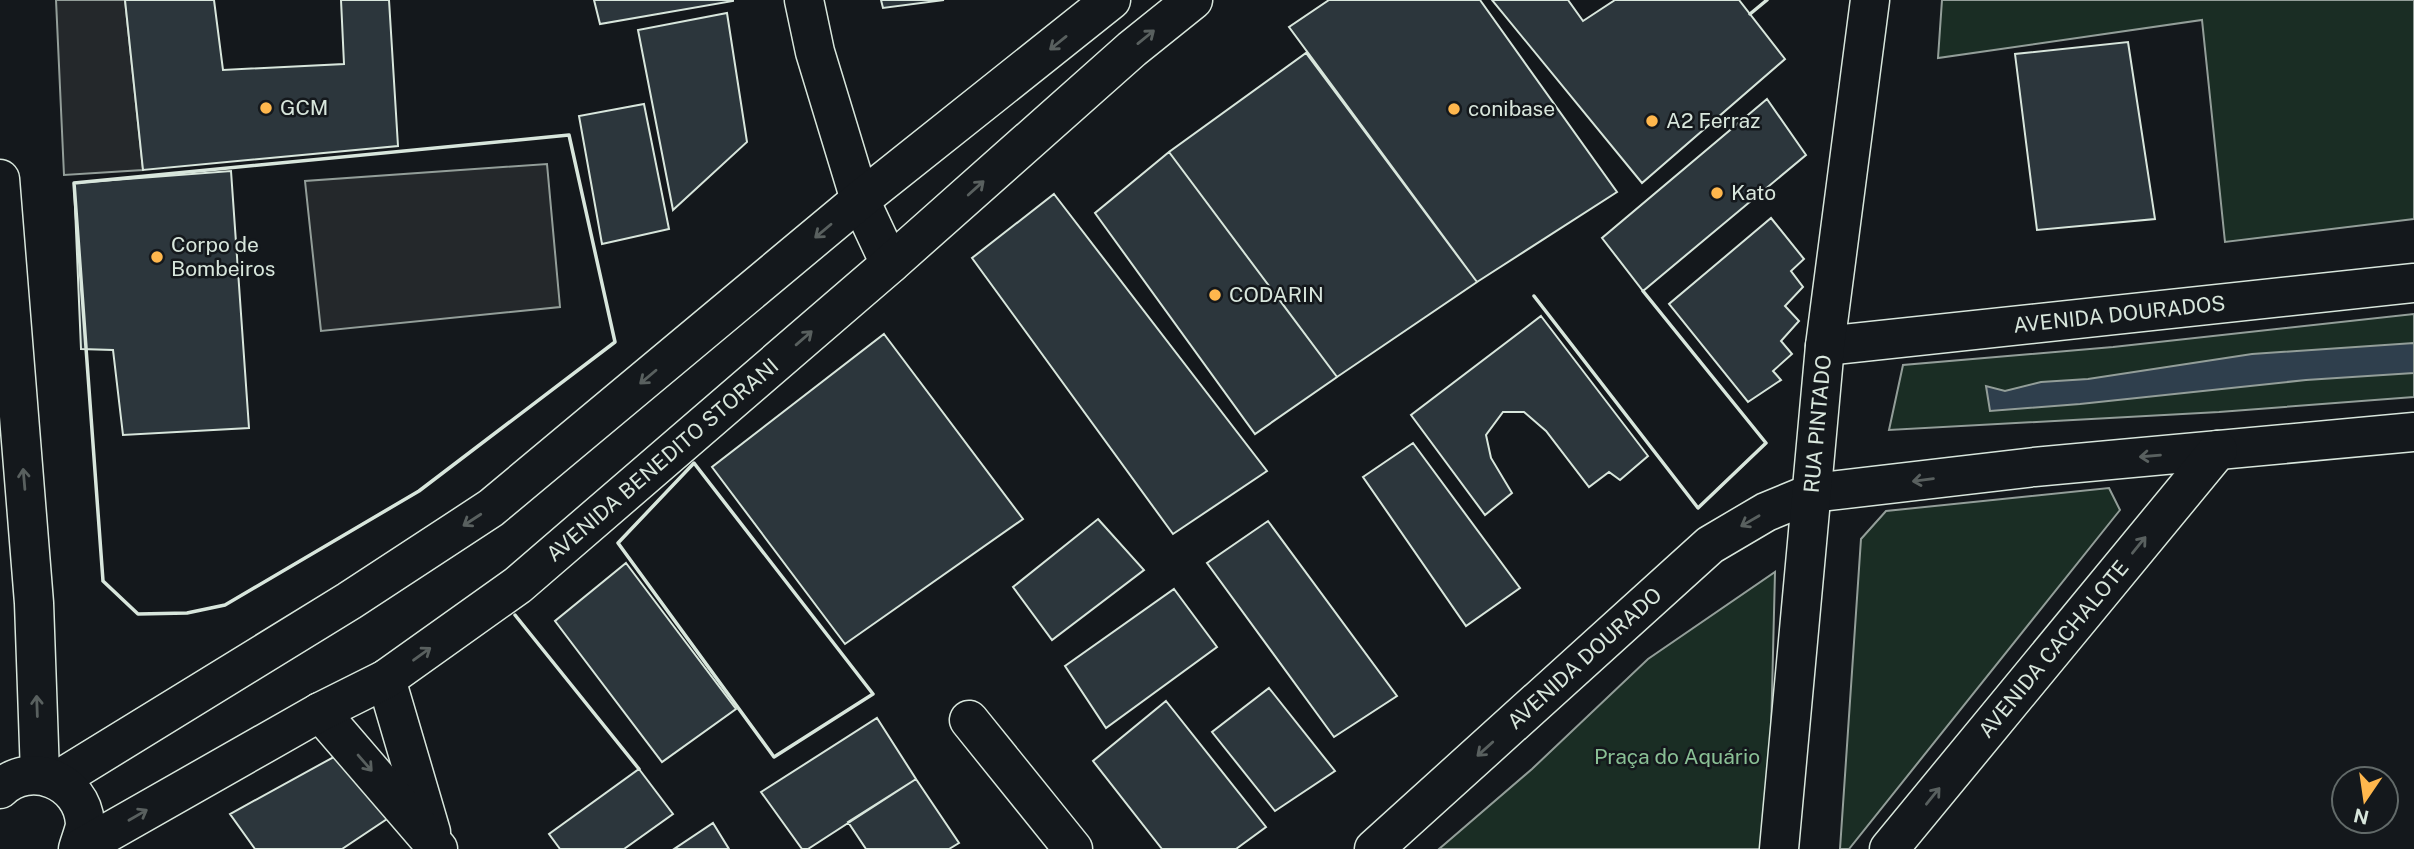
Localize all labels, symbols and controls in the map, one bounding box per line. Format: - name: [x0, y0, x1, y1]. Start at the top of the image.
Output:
- one-way arrow: [1137, 30, 1155, 45]
- one-way arrow: [1049, 35, 1067, 50]
- place label: GCM: [280, 95, 328, 120]
- place label: conibase: [1468, 96, 1555, 121]
- marker: GCM: [258, 100, 274, 116]
- marker: conibase: [1446, 101, 1462, 117]
- place label: A2 Ferraz: [1666, 108, 1760, 133]
- marker: A2 Ferraz: [1644, 113, 1660, 129]
- one-way arrow: [966, 180, 984, 196]
- place label: Kato: [1731, 180, 1776, 205]
- marker: Kato: [1709, 185, 1725, 201]
- one-way arrow: [815, 223, 833, 239]
- place label: Corpo de Bombeiros: [171, 232, 275, 281]
- marker: Corpo de Bombeiros: [149, 249, 165, 265]
- place label: CODARIN: [1229, 282, 1324, 307]
- marker: CODARIN: [1207, 287, 1223, 303]
- street label: AVENIDA DOURADOS: [2012, 290, 2227, 338]
- one-way arrow: [795, 330, 813, 346]
- street label: AVENIDA BENEDITO STORANI: [541, 353, 783, 567]
- street label: RUA PINTADO: [1799, 354, 1836, 494]
- one-way arrow: [640, 369, 658, 385]
- one-way arrow: [2139, 450, 2161, 463]
- one-way arrow: [17, 468, 30, 490]
- one-way arrow: [1913, 474, 1935, 487]
- one-way arrow: [463, 514, 483, 528]
- one-way arrow: [1740, 515, 1760, 529]
- one-way arrow: [2132, 536, 2147, 554]
- street label: AVENIDA CACHALOTE: [1973, 555, 2134, 743]
- street label: AVENIDA DOURADO: [1502, 582, 1667, 734]
- one-way arrow: [412, 647, 431, 661]
- one-way arrow: [31, 694, 44, 717]
- one-way arrow: [1476, 741, 1494, 757]
- park label: Praça do Aquário: [1594, 744, 1760, 769]
- one-way arrow: [356, 754, 373, 771]
- north arrow: [2330, 765, 2400, 835]
- one-way arrow: [1925, 788, 1941, 806]
- text: N: [2351, 804, 2371, 829]
- one-way arrow: [128, 808, 148, 822]

